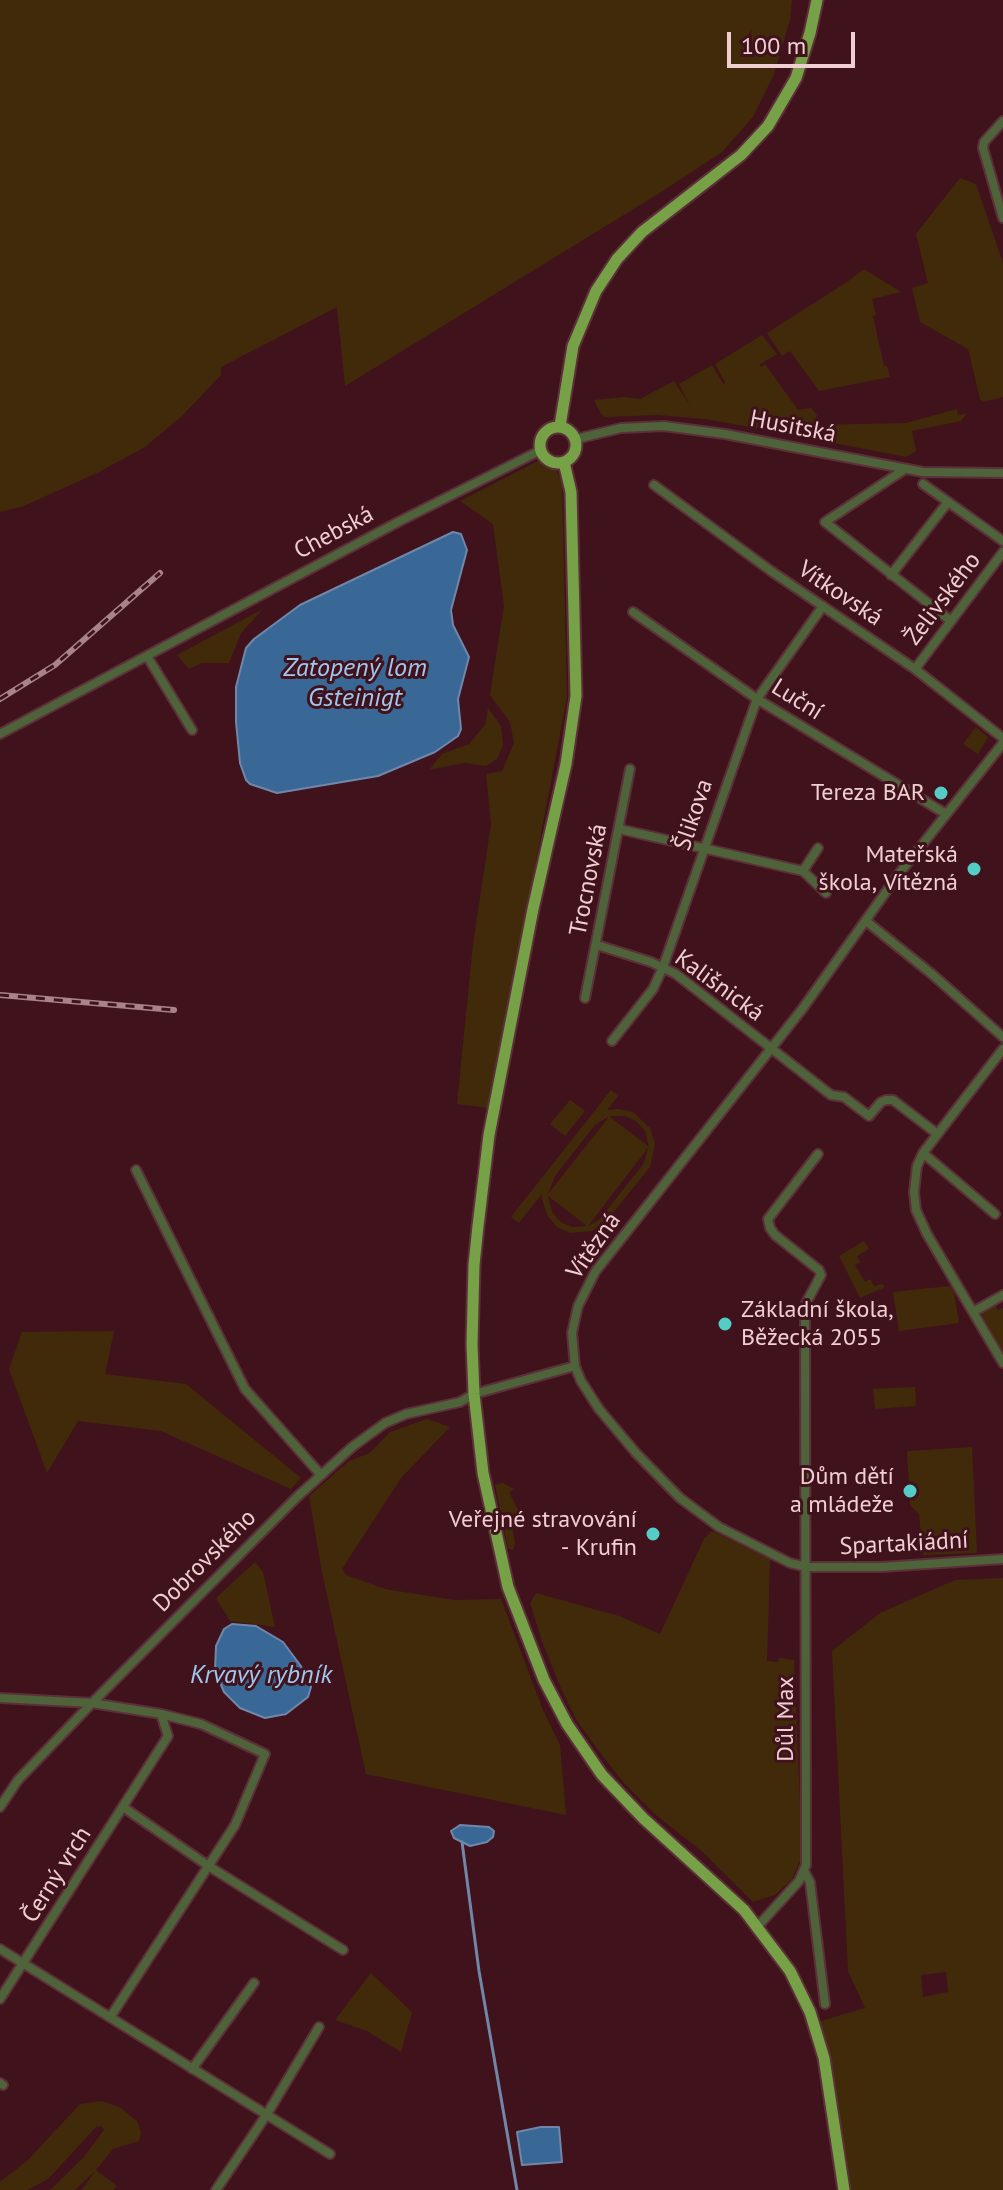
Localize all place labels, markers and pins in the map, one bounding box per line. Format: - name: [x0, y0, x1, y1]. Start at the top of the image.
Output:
- place label: Tereza BAR: [811, 779, 925, 807]
- marker: Tereza BAR: [932, 784, 950, 802]
- place label: Mateřská škola, Vítězná: [819, 841, 958, 897]
- marker: Mateřská škola, Vítězná: [965, 860, 983, 878]
- place label: Základní škola, Běžecká 2055: [741, 1296, 894, 1352]
- marker: Základní škola, Běžecká 2055: [716, 1315, 734, 1333]
- place label: Dům dětí a mládeže: [790, 1463, 894, 1519]
- marker: Dům dětí a mládeže: [901, 1482, 919, 1500]
- place label: Veřejné stravování - Krufin: [449, 1506, 637, 1562]
- marker: Veřejné stravování - Krufin: [644, 1525, 662, 1543]

